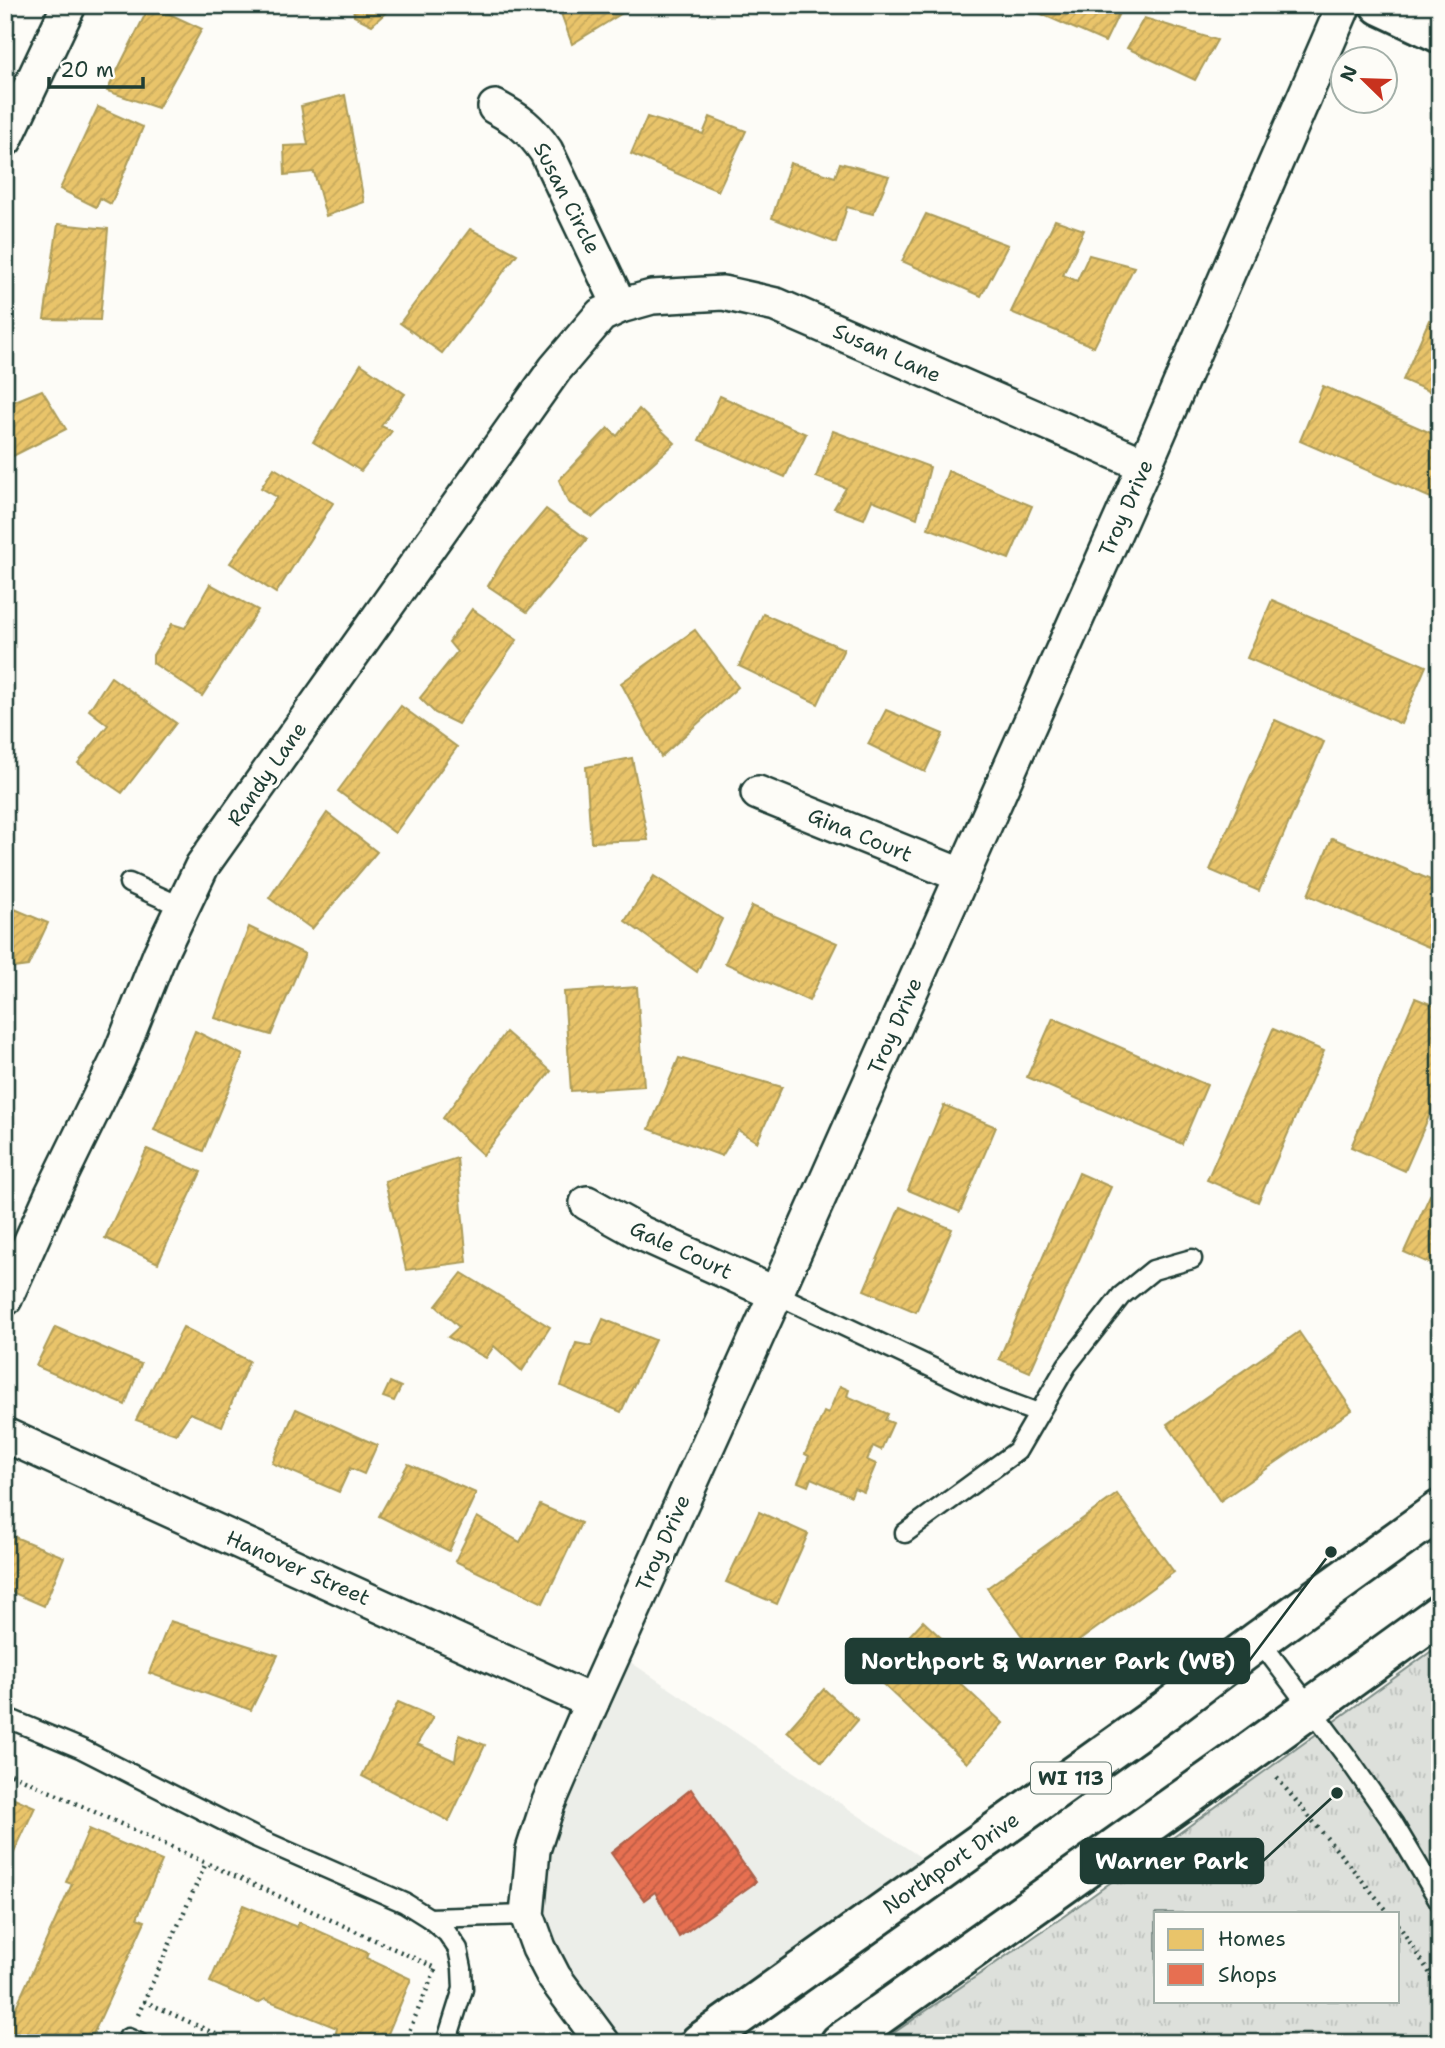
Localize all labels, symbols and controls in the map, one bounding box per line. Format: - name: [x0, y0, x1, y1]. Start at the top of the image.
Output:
- scale bar: [49, 46, 144, 90]
- north arrow: [1330, 46, 1400, 116]
- text: 20 m: [60, 56, 114, 84]
- text: N: [1334, 62, 1363, 85]
- street label: Susan Circle: [527, 138, 607, 258]
- street label: Susan Lane: [829, 317, 945, 389]
- street label: Troy Drive: [1092, 455, 1160, 561]
- street label: Randy Lane: [221, 716, 313, 832]
- street label: Gina Court: [804, 801, 916, 869]
- street label: Troy Drive: [861, 973, 929, 1079]
- street label: Gale Court: [625, 1214, 737, 1286]
- street label: Troy Drive: [629, 1490, 697, 1596]
- street label: Hanover Street: [222, 1524, 374, 1612]
- callout: Northport & Warner Park (WB): [846, 1639, 1249, 1683]
- text: Northport & Warner Park (WB): [861, 1646, 1235, 1676]
- road number: WI 113: [1031, 1762, 1111, 1794]
- street label: Northport Drive: [877, 1805, 1025, 1921]
- callout: Warner Park: [1081, 1839, 1263, 1883]
- text: Warner Park: [1095, 1846, 1249, 1876]
- legend: [1154, 1912, 1400, 2002]
- text: Homes: [1218, 1925, 1286, 1953]
- text: Shops: [1218, 1961, 1277, 1989]

